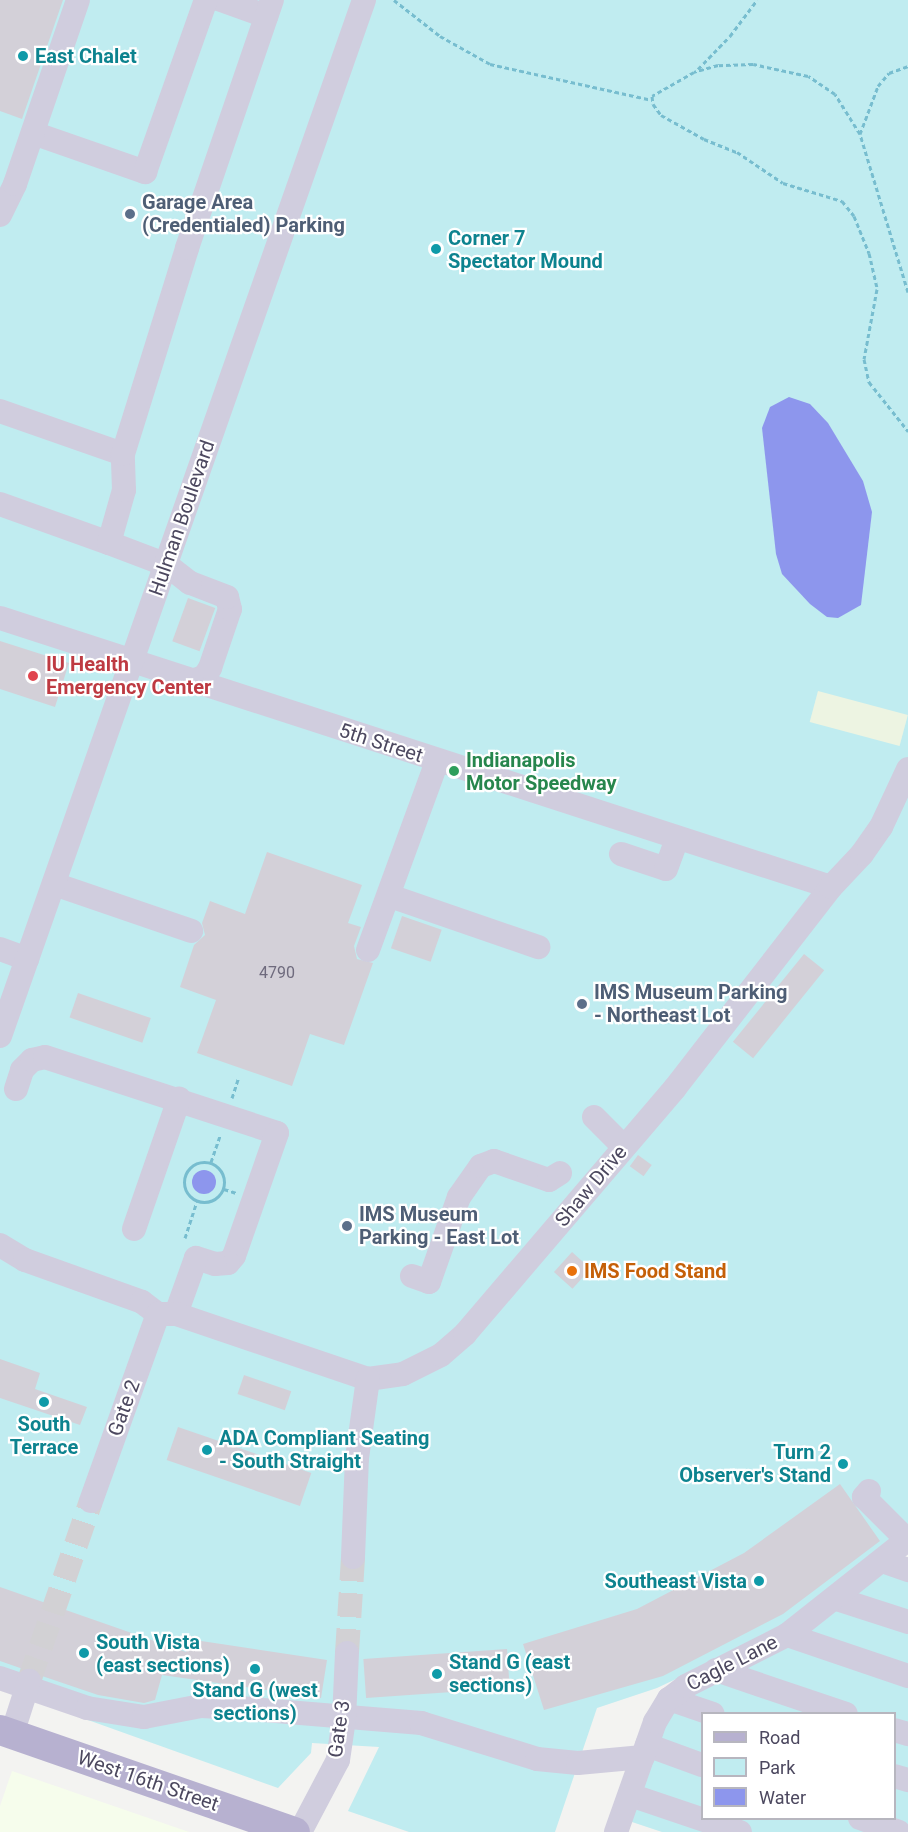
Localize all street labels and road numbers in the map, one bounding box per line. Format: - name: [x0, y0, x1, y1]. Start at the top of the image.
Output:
- street label: Hulman Boulevard: [144, 437, 220, 599]
- street label: 5th Street: [336, 718, 426, 768]
- street label: Shaw Drive: [550, 1140, 632, 1232]
- street label: Gate 2: [103, 1377, 145, 1439]
- street label: Cagle Lane: [683, 1630, 781, 1696]
- street label: Gate 3: [323, 1699, 355, 1759]
- street label: West 16th Street: [74, 1746, 222, 1816]

